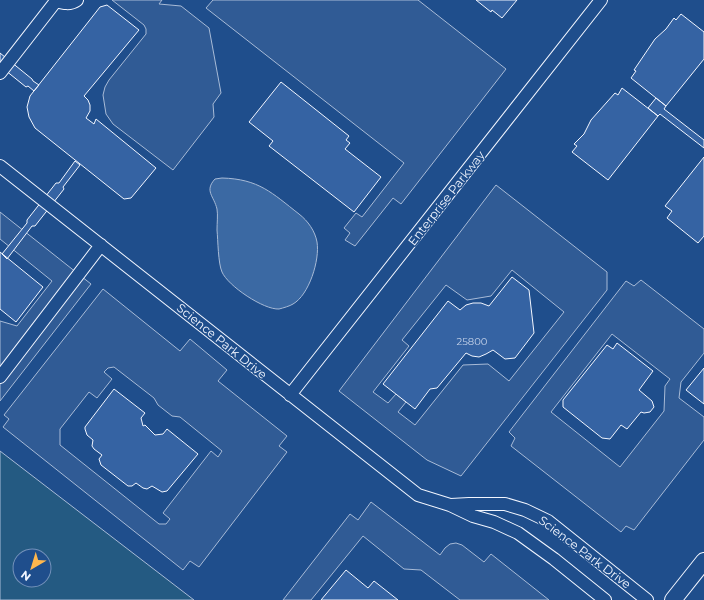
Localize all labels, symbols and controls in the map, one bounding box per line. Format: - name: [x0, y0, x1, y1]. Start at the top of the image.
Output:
- street label: Enterprise Parkway: [404, 147, 488, 248]
- street label: Science Park Drive: [174, 300, 270, 382]
- house number: 25800: [457, 335, 488, 348]
- street label: Science Park Drive: [536, 512, 634, 592]
- north arrow: [12, 548, 52, 588]
- text: N: [18, 568, 34, 584]

